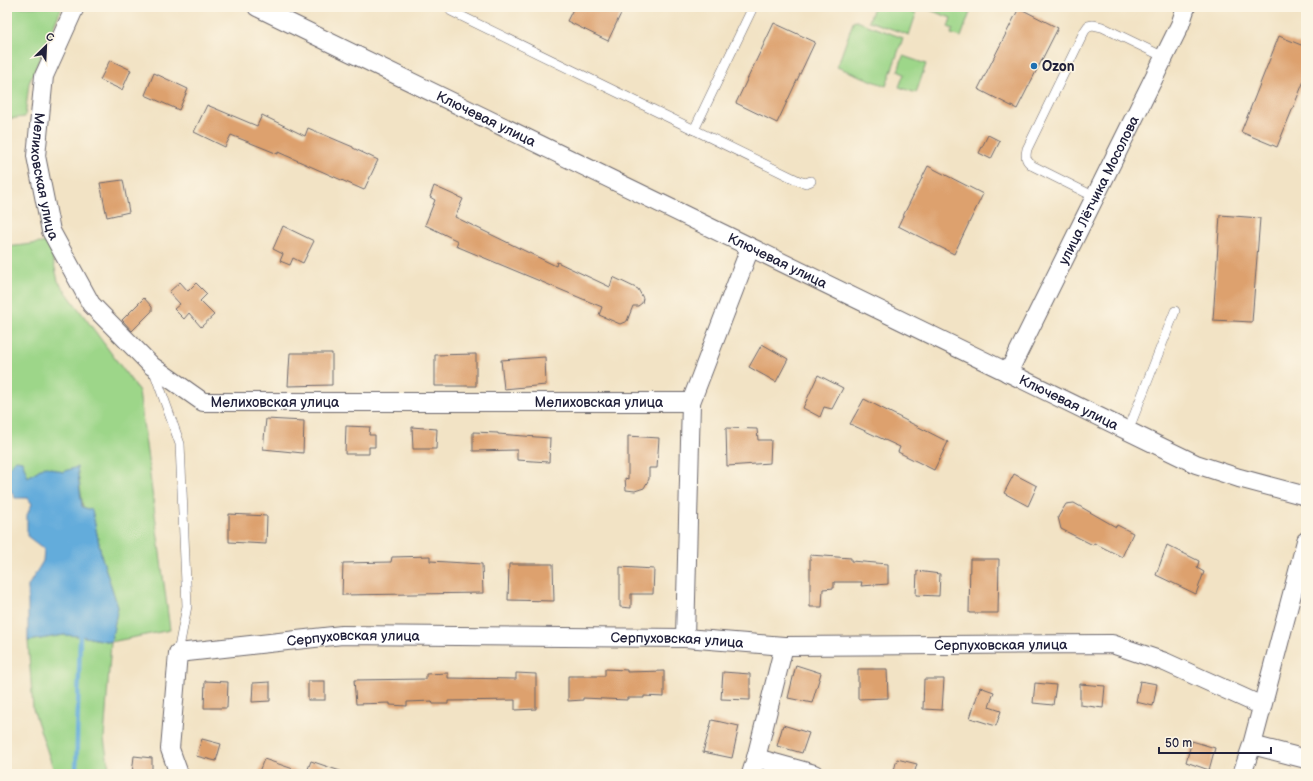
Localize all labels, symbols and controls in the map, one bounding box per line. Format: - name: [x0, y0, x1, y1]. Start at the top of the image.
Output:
- north arrow: [26, 26, 66, 66]
- text: С: [44, 30, 56, 45]
- place label: Ozon: [1042, 58, 1075, 75]
- marker: Ozon: [1029, 61, 1039, 71]
- street label: Ключевая улица: [434, 88, 539, 151]
- street label: Мелиховская улица: [27, 112, 63, 244]
- street label: улица Лётчика Мосолова: [1055, 112, 1143, 268]
- street label: Ключевая улица: [725, 229, 831, 293]
- street label: Ключевая улица: [1016, 371, 1122, 434]
- street label: Мелиховская улица: [210, 394, 340, 411]
- street label: Мелиховская улица: [534, 394, 664, 411]
- street label: Серпуховская улица: [286, 627, 421, 650]
- street label: Серпуховская улица: [610, 629, 745, 652]
- street label: Серпуховская улица: [934, 636, 1068, 654]
- scale bar: [1159, 729, 1271, 755]
- text: 50 m: [1165, 736, 1192, 751]

